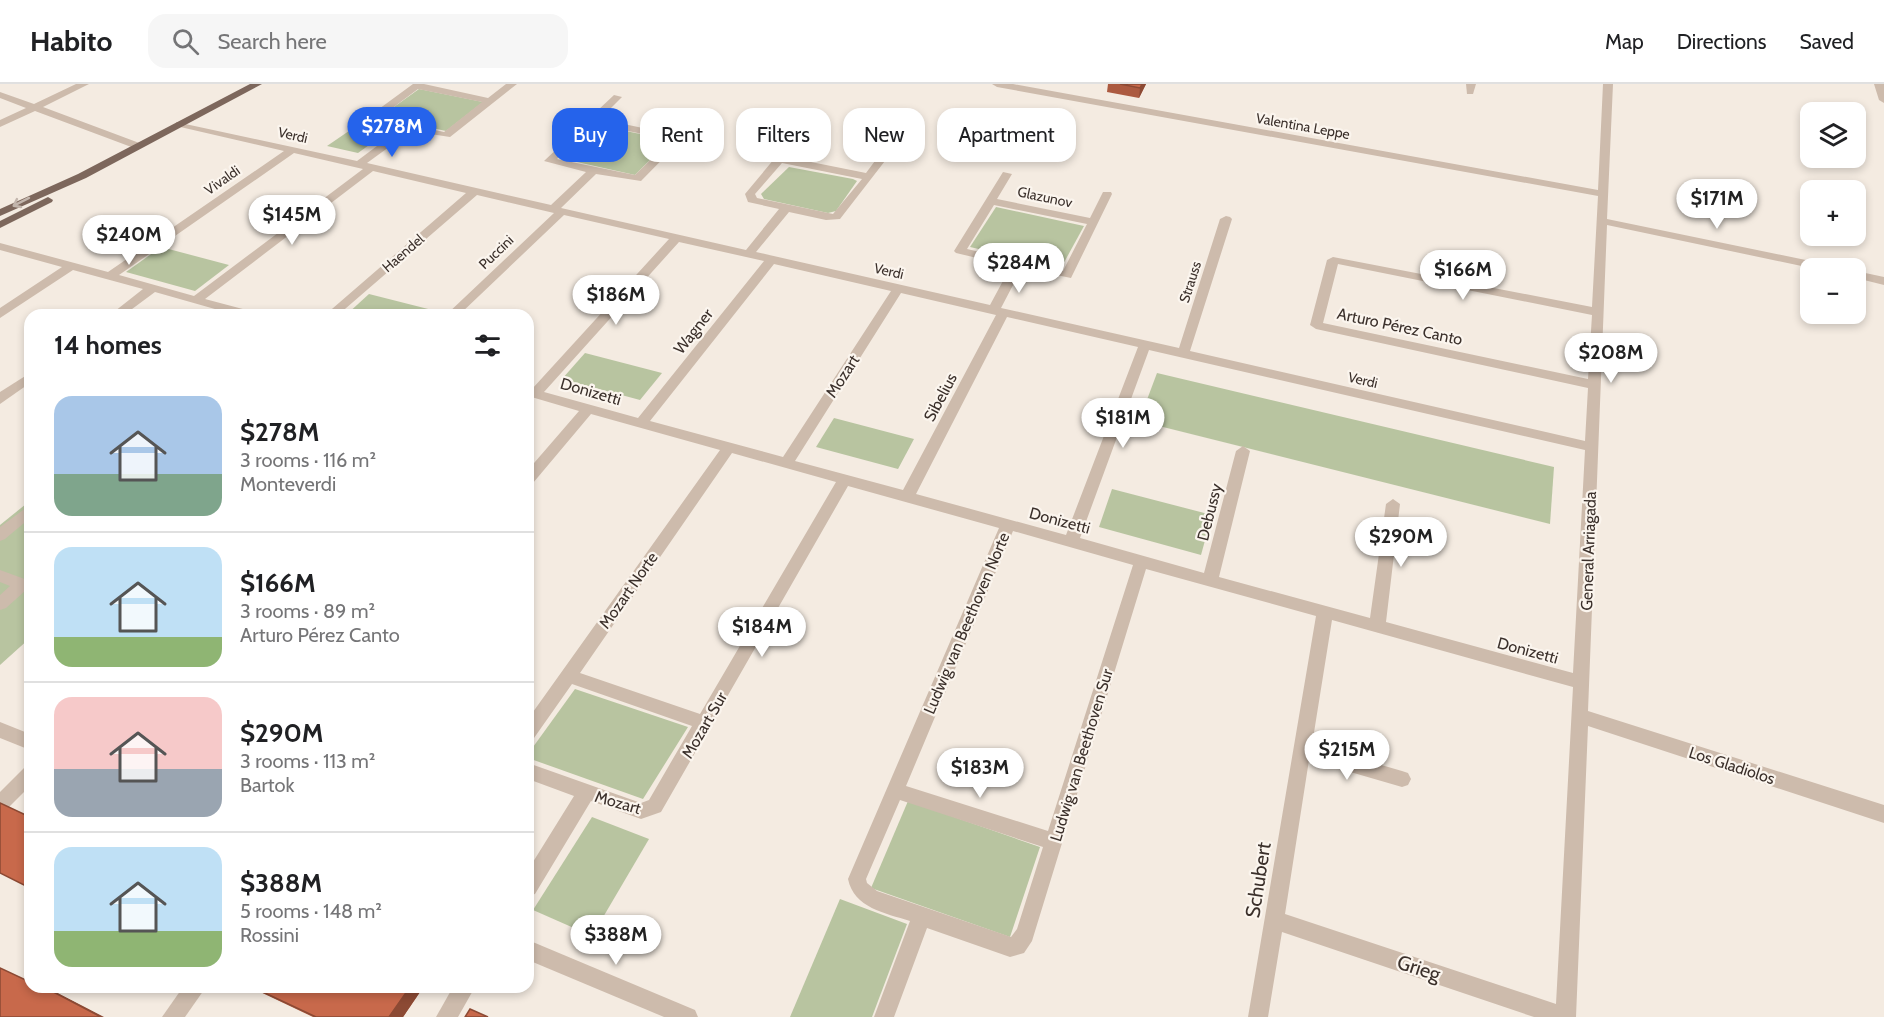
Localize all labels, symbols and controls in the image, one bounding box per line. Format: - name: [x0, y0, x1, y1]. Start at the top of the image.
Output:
- search box: [148, 14, 568, 68]
- text: Habito: [30, 24, 112, 58]
- icon: search: [169, 25, 202, 58]
- text: Search here: [217, 28, 327, 55]
- text: Map: [1605, 29, 1644, 54]
- text: Directions: [1677, 29, 1766, 54]
- text: Saved: [1799, 29, 1854, 54]
- map controls: [1800, 102, 1866, 324]
- button: layers: [1800, 102, 1866, 168]
- pin: $278M: [350, 107, 434, 158]
- chip: Buy: [552, 108, 628, 162]
- chip: Rent: [640, 108, 724, 162]
- chip: Filters: [736, 108, 831, 162]
- chip: New: [843, 108, 925, 162]
- chip: Apartment: [937, 108, 1076, 162]
- street label: Valentina Leppe: [1255, 109, 1351, 143]
- text: $278M: [361, 114, 423, 138]
- street label: Verdi: [276, 123, 310, 147]
- street label: Vivaldi: [201, 161, 243, 199]
- pin: $171M: [1675, 179, 1759, 230]
- button: +: [1800, 180, 1866, 246]
- street label: Glazunov: [1016, 182, 1074, 212]
- text: $171M: [1690, 186, 1744, 210]
- pin: $145M: [250, 195, 334, 246]
- one-way arrow: [13, 197, 31, 209]
- text: $145M: [263, 202, 321, 226]
- pin: $240M: [87, 215, 171, 266]
- text: $240M: [96, 222, 162, 246]
- street label: Haendel: [378, 229, 428, 276]
- street label: Puccini: [475, 231, 517, 273]
- pin: $284M: [977, 243, 1061, 294]
- text: $284M: [987, 250, 1051, 274]
- pin: $166M: [1421, 250, 1505, 301]
- text: $166M: [1434, 257, 1492, 281]
- button: −: [1800, 258, 1866, 324]
- street label: Verdi: [872, 259, 906, 283]
- street label: Strauss: [1175, 259, 1205, 305]
- pin: $186M: [574, 275, 658, 326]
- text: $186M: [587, 282, 645, 306]
- street label: Wagner: [670, 304, 718, 358]
- street label: Arturo Pérez Canto: [1335, 304, 1465, 349]
- text: 14 homes: [54, 329, 162, 361]
- icon: filters: [471, 329, 504, 362]
- pin: $208M: [1569, 333, 1653, 384]
- text: $208M: [1578, 340, 1644, 364]
- street label: Mozart: [822, 351, 864, 401]
- street label: Verdi: [1346, 368, 1380, 392]
- street label: Sibelius: [920, 370, 961, 425]
- street label: Donizetti: [558, 374, 623, 409]
- pin: $181M: [1081, 398, 1165, 449]
- text: $181M: [1095, 405, 1151, 429]
- text: $278M: [240, 416, 319, 448]
- icon: home: [102, 420, 174, 492]
- text: 3 rooms · 116 m²: [240, 448, 376, 472]
- text: Monteverdi: [240, 472, 336, 496]
- street label: Debussy: [1193, 482, 1226, 543]
- street label: General Arriagada: [1577, 491, 1600, 611]
- street label: Donizetti: [1027, 503, 1092, 538]
- pin: $290M: [1359, 517, 1443, 568]
- text: $290M: [1369, 524, 1433, 548]
- street label: Ludwig van Beethoven Norte: [920, 530, 1013, 717]
- street label: Mozart Norte: [595, 548, 662, 632]
- text: $166M: [240, 567, 316, 599]
- icon: home: [102, 571, 174, 643]
- text: 3 rooms · 89 m²: [240, 599, 375, 623]
- pin: $184M: [720, 607, 804, 658]
- text: $184M: [732, 614, 792, 638]
- text: Arturo Pérez Canto: [240, 623, 400, 647]
- street label: Donizetti: [1495, 633, 1560, 668]
- street label: Ludwig van Beethoven Sur: [1046, 666, 1117, 844]
- street label: Mozart Sur: [678, 688, 731, 762]
- text: $290M: [240, 717, 323, 749]
- icon: home: [102, 721, 174, 793]
- pin: $215M: [1305, 730, 1389, 781]
- text: $215M: [1319, 737, 1375, 761]
- street label: Los Gladiolos: [1686, 743, 1778, 788]
- pin: $183M: [938, 748, 1022, 799]
- text: 3 rooms · 113 m²: [240, 749, 376, 773]
- text: $183M: [951, 755, 1009, 779]
- text: Bartok: [240, 773, 294, 797]
- street label: Mozart: [593, 787, 644, 818]
- street label: Schubert: [1240, 840, 1276, 920]
- text: $388M: [240, 867, 322, 899]
- icon: home: [102, 871, 174, 943]
- text: 5 rooms · 148 m²: [240, 899, 382, 923]
- pin: $388M: [574, 915, 658, 966]
- text: $388M: [584, 922, 648, 946]
- text: Rossini: [240, 923, 299, 947]
- street label: Grieg: [1394, 950, 1445, 987]

